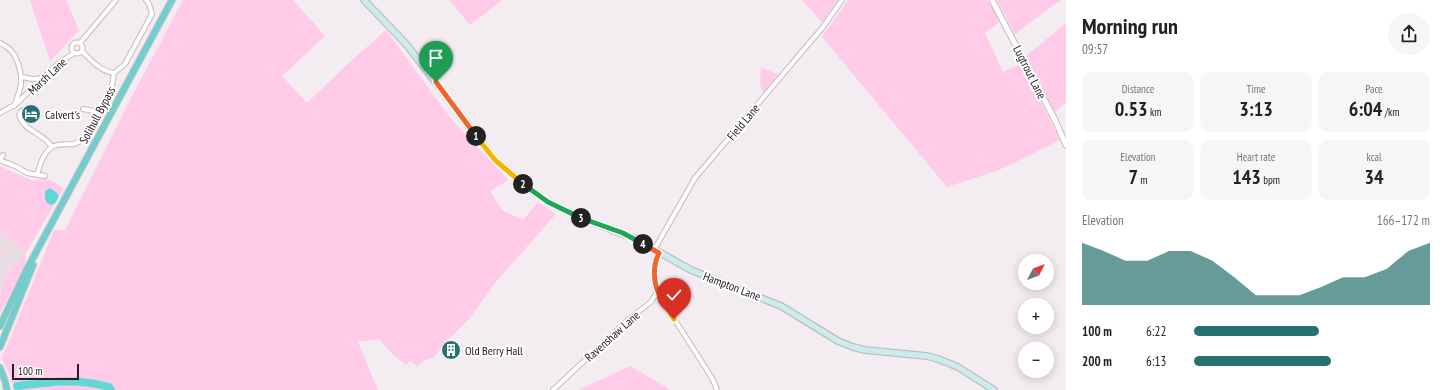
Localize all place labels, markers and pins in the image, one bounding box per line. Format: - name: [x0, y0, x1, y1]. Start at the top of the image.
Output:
- pin: [419, 41, 453, 82]
- hotel icon: Calvert's: [20, 103, 42, 125]
- place label: Calvert's: [45, 107, 80, 122]
- pin: 1: [466, 126, 486, 146]
- pin: 2: [513, 174, 533, 194]
- pin: 3: [571, 208, 591, 228]
- pin: 4: [633, 234, 653, 254]
- pin: [657, 278, 691, 319]
- building icon: Old Berry Hall: [440, 339, 462, 361]
- place label: Old Berry Hall: [465, 343, 523, 358]

